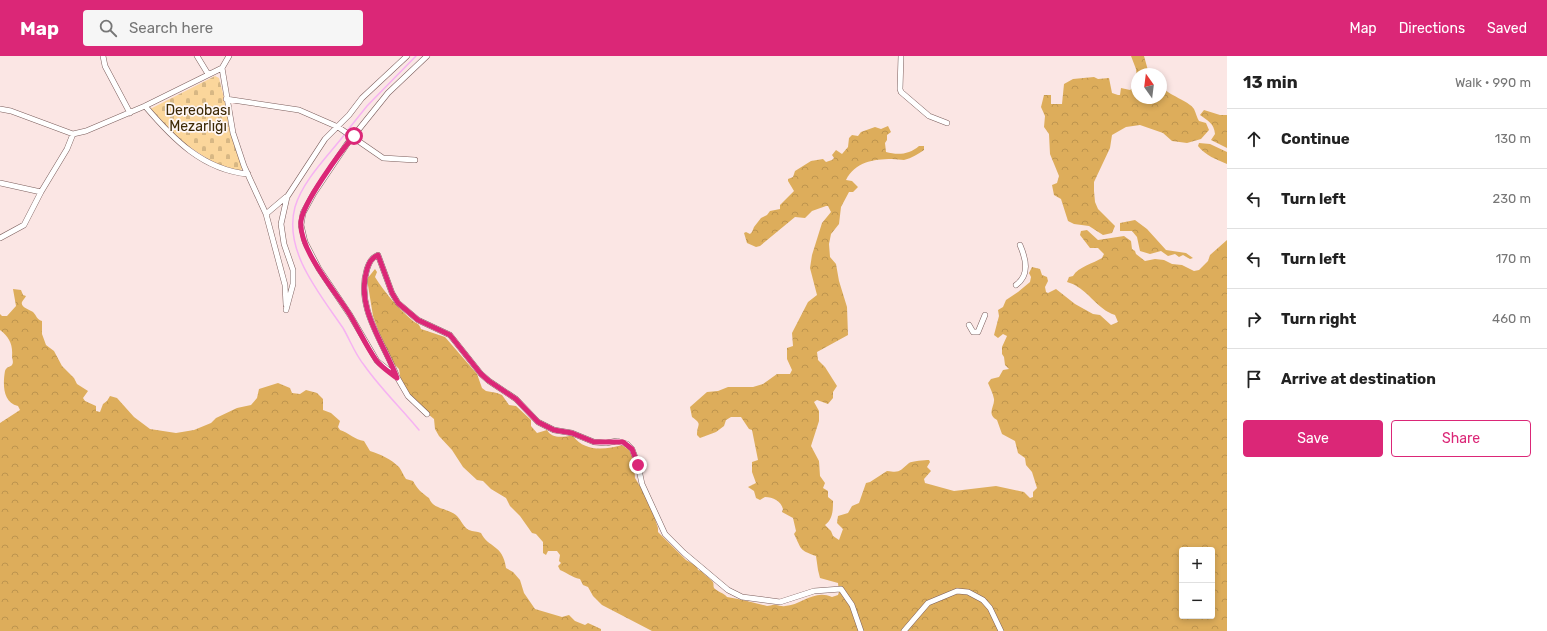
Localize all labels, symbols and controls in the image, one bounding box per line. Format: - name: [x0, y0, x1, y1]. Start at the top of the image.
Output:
- search box: [83, 10, 363, 46]
- text: Map: [20, 17, 59, 40]
- icon: search: [97, 17, 119, 39]
- text: Search here: [129, 19, 213, 37]
- text: Map: [1350, 20, 1377, 37]
- text: Directions: [1399, 20, 1465, 37]
- text: Saved: [1487, 20, 1527, 37]
- north arrow: [1131, 68, 1167, 104]
- text: 13 min: [1243, 72, 1298, 92]
- text: Walk · 990 m: [1455, 75, 1531, 90]
- park label: Dereobası Mezarlığı: [165, 102, 231, 135]
- route start: [345, 127, 363, 145]
- icon: ahead: [1243, 128, 1265, 150]
- text: Continue: [1281, 130, 1350, 148]
- text: 130 m: [1495, 131, 1531, 146]
- icon: left: [1243, 188, 1265, 210]
- text: Turn left: [1281, 190, 1346, 208]
- text: 230 m: [1493, 191, 1531, 206]
- icon: left: [1243, 248, 1265, 270]
- text: Turn left: [1281, 250, 1346, 268]
- text: 170 m: [1496, 251, 1531, 266]
- icon: right: [1243, 308, 1265, 330]
- text: Turn right: [1281, 310, 1356, 328]
- text: 460 m: [1492, 311, 1531, 326]
- icon: arrive: [1243, 368, 1265, 390]
- text: Arrive at destination: [1281, 370, 1436, 388]
- button: Save: [1243, 420, 1383, 457]
- button: Share: [1391, 420, 1531, 457]
- route end: [629, 456, 647, 474]
- map controls: [1179, 547, 1215, 619]
- button: +: [1179, 547, 1215, 583]
- button: −: [1179, 583, 1215, 619]

